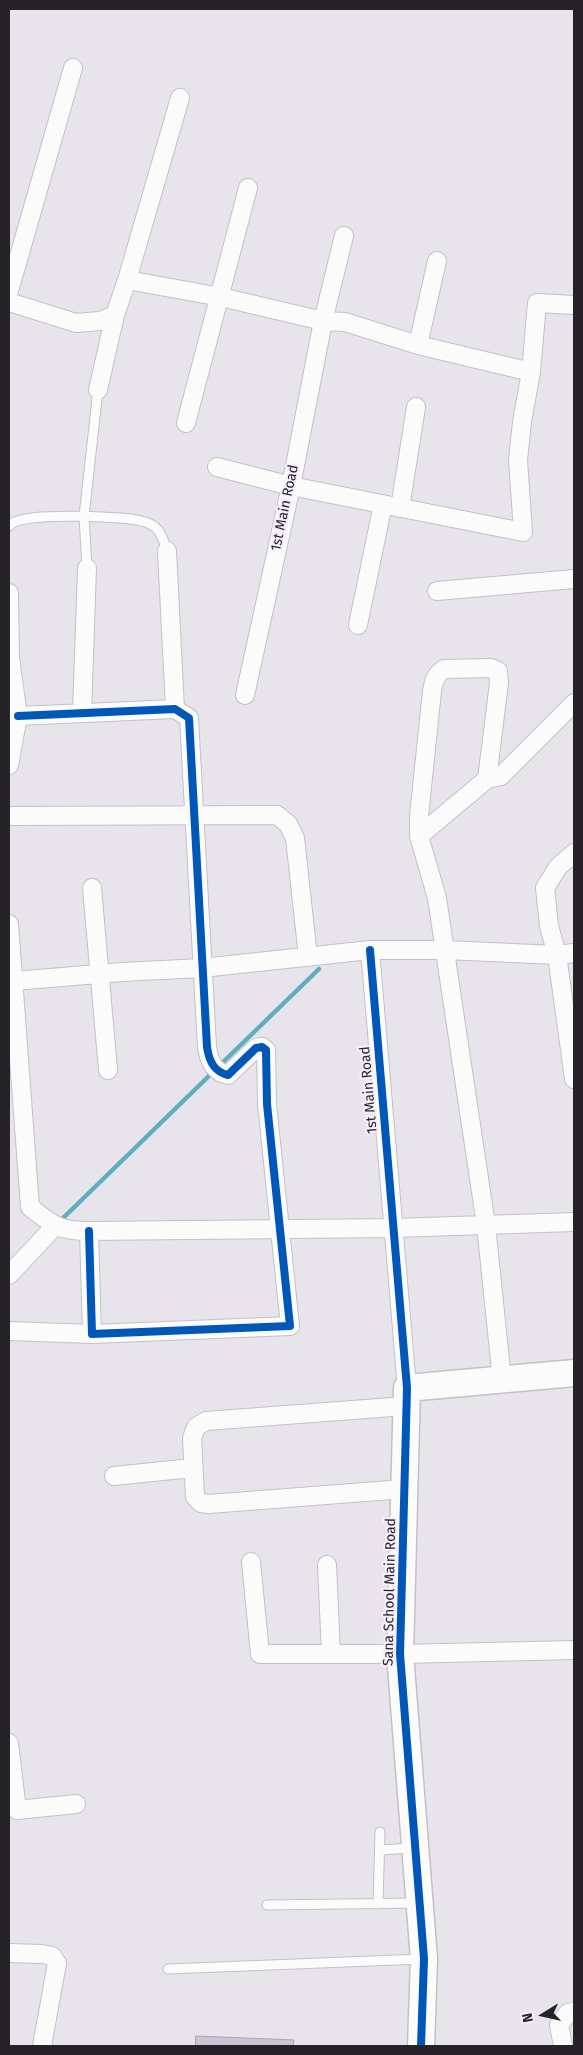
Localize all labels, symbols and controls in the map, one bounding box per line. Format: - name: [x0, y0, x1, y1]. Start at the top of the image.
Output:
- street label: 1st Main Road: [268, 463, 302, 553]
- street label: 1st Main Road: [357, 1045, 381, 1135]
- street label: Sana School Main Road: [380, 1518, 400, 1666]
- north arrow: [518, 1990, 568, 2040]
- text: N: [519, 2012, 537, 2024]

